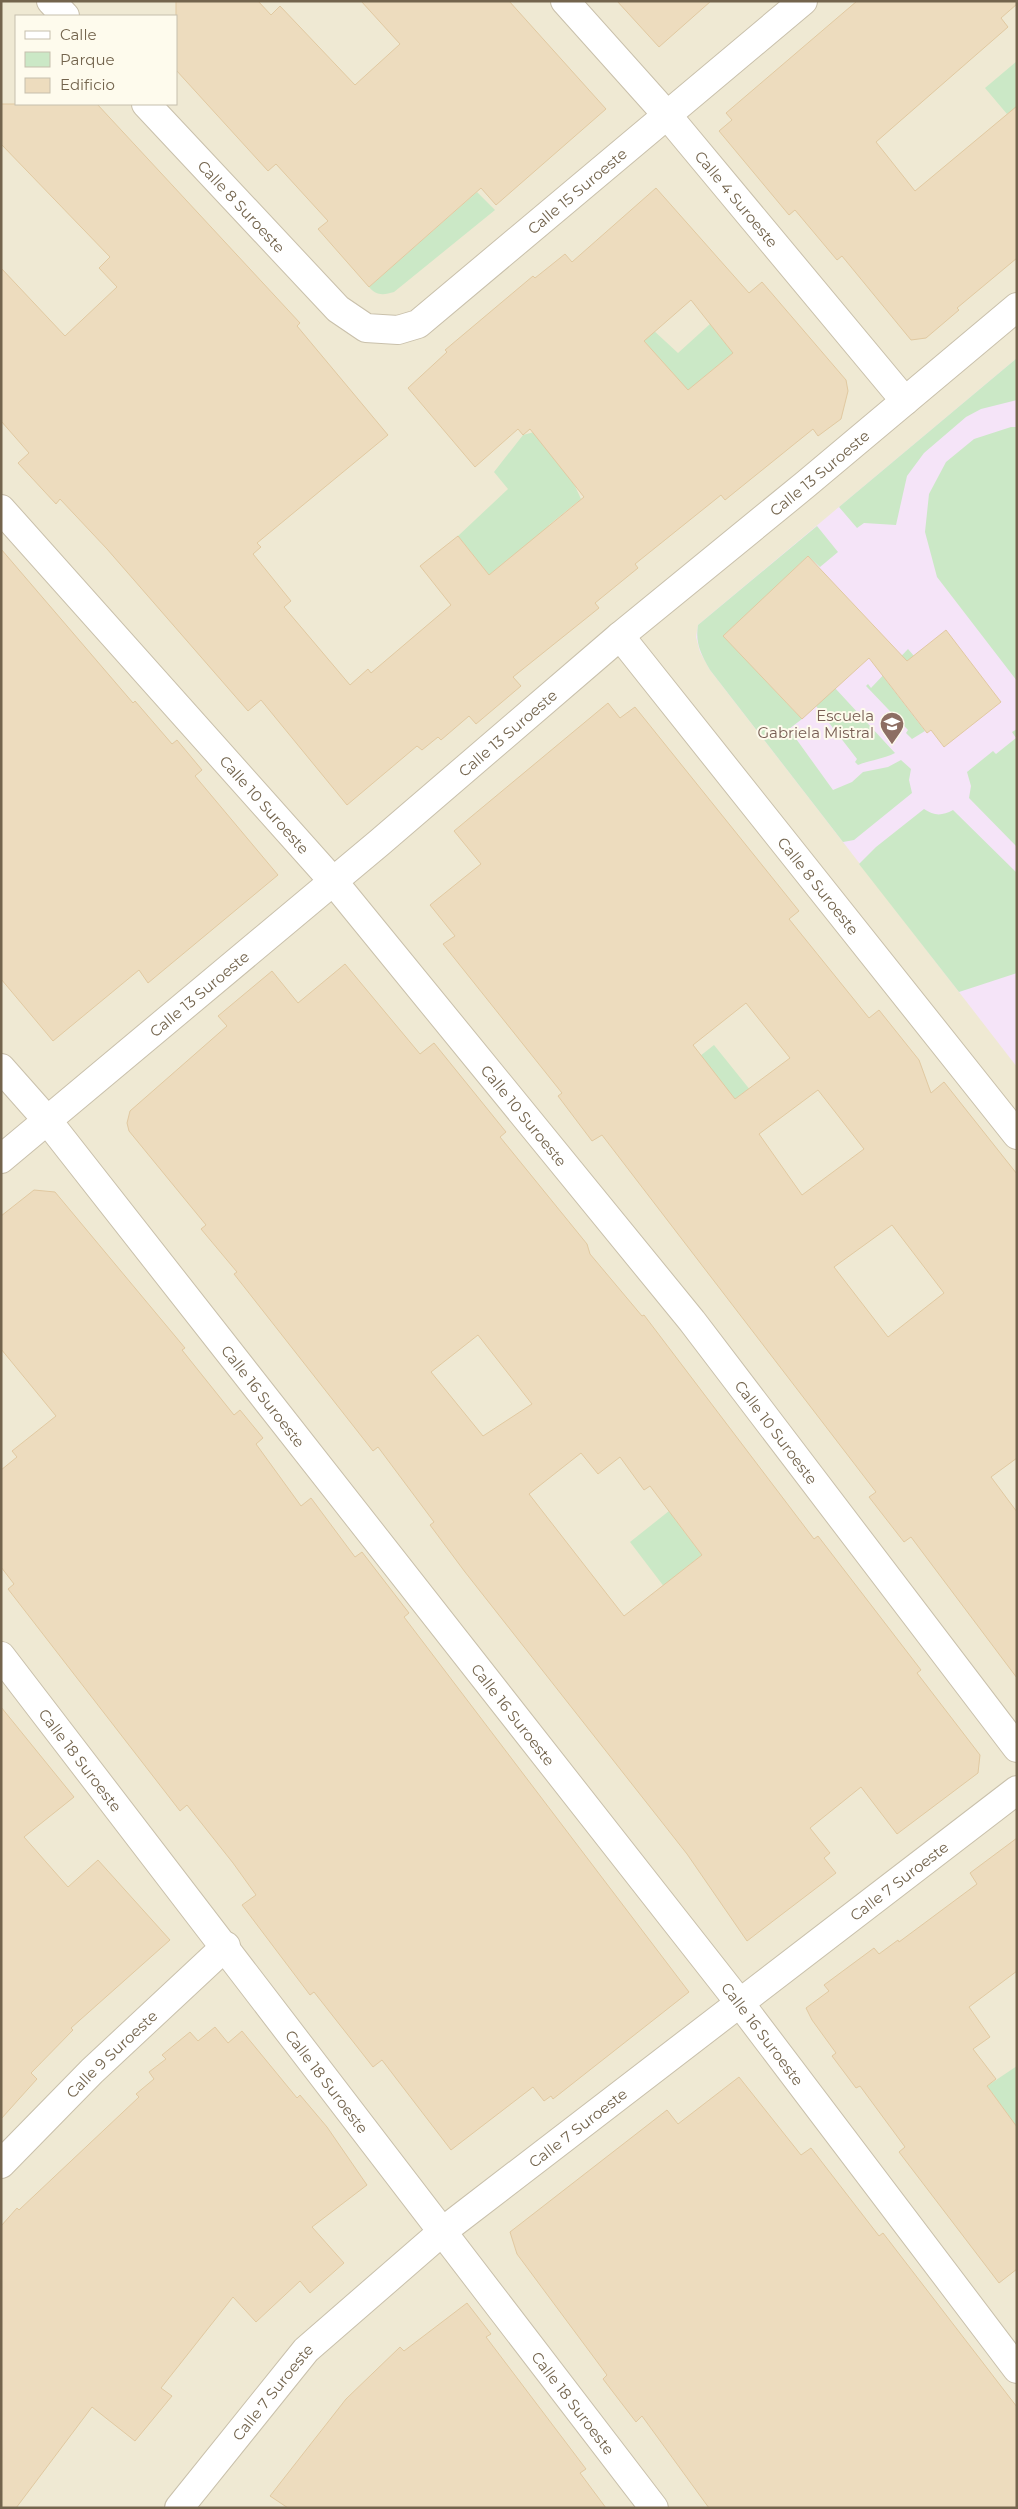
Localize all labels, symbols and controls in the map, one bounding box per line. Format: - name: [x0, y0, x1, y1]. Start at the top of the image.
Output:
- legend: [15, 15, 178, 105]
- text: Calle: [60, 25, 97, 44]
- text: Parque: [60, 50, 115, 69]
- text: Edificio: [60, 75, 115, 94]
- street label: Calle 15 Suroeste: [523, 144, 631, 238]
- street label: Calle 4 Suroeste: [691, 147, 782, 251]
- street label: Calle 8 Suroeste: [194, 156, 290, 256]
- street label: Calle 13 Suroeste: [765, 426, 873, 520]
- street label: Calle 13 Suroeste: [454, 685, 561, 780]
- place label: Escuela Gabriela Mistral: [758, 706, 874, 742]
- school or university icon: Escuela Gabriela Mistral: [879, 711, 905, 745]
- street label: Calle 10 Suroeste: [216, 751, 314, 858]
- street label: Calle 8 Suroeste: [774, 833, 863, 938]
- street label: Calle 13 Suroeste: [145, 946, 253, 1041]
- street label: Calle 10 Suroeste: [477, 1061, 571, 1170]
- street label: Calle 16 Suroeste: [217, 1341, 309, 1451]
- street label: Calle 10 Suroeste: [731, 1376, 822, 1488]
- street label: Calle 16 Suroeste: [467, 1659, 559, 1769]
- street label: Calle 18 Suroeste: [35, 1704, 126, 1815]
- street label: Calle 7 Suroeste: [846, 1837, 952, 1925]
- street label: Calle 16 Suroeste: [717, 1978, 808, 2089]
- street label: Calle 9 Suroeste: [62, 2006, 161, 2102]
- street label: Calle 18 Suroeste: [281, 2026, 373, 2137]
- street label: Calle 7 Suroeste: [525, 2084, 631, 2171]
- street label: Calle 7 Suroeste: [228, 2339, 317, 2444]
- street label: Calle 18 Suroeste: [528, 2347, 619, 2458]

